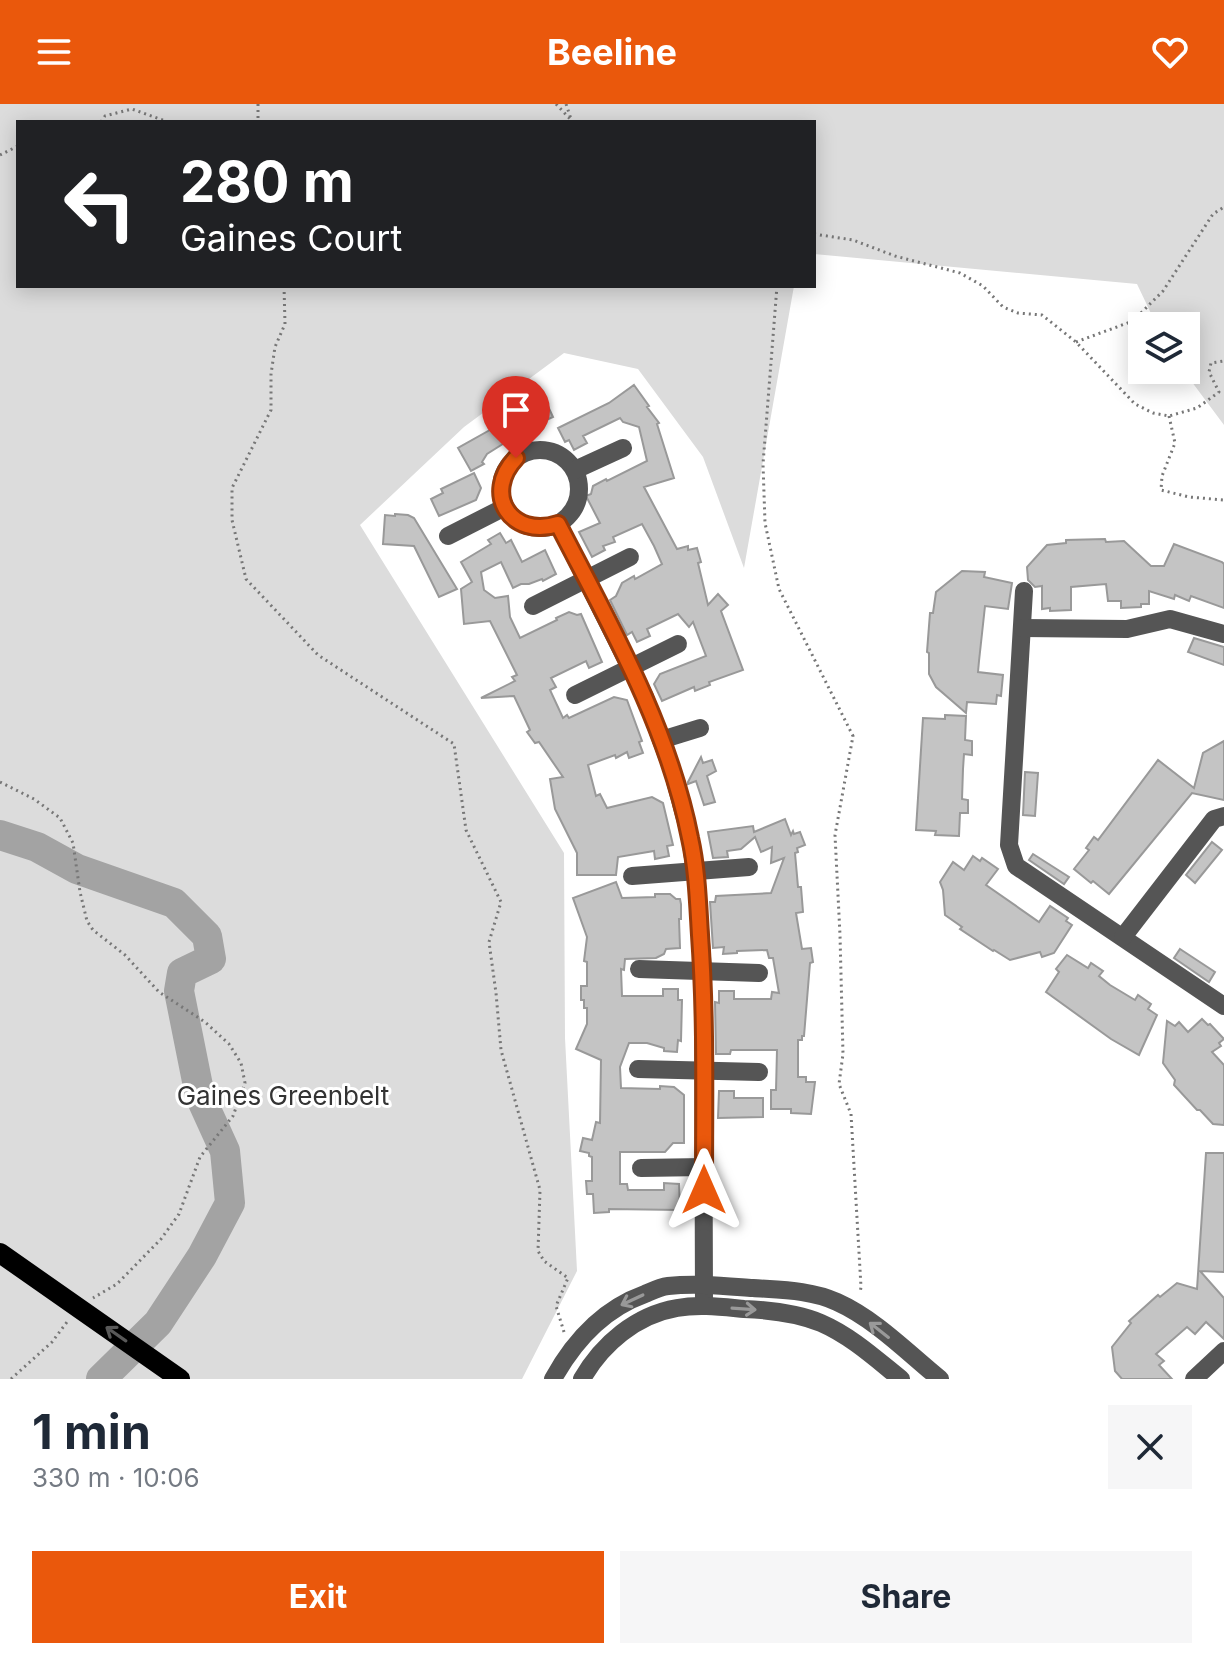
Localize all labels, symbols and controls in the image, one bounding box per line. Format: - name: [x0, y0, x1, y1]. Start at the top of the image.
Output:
- icon: menu: [32, 30, 76, 74]
- text: Beeline: [547, 30, 677, 74]
- icon: heart: [1148, 30, 1192, 74]
- text: 280 m: [180, 148, 354, 216]
- icon: left: [48, 152, 152, 256]
- text: Gaines Court: [180, 216, 402, 260]
- map controls: [1128, 312, 1200, 384]
- button: layers: [1128, 312, 1200, 384]
- pin: [482, 376, 550, 458]
- icon: arrive: [494, 388, 538, 432]
- park label: Gaines Greenbelt: [177, 1080, 389, 1111]
- position arrow: [662, 1148, 746, 1232]
- one-way arrow: [620, 1293, 644, 1308]
- one-way arrow: [730, 1302, 757, 1317]
- one-way arrow: [869, 1321, 890, 1338]
- one-way arrow: [106, 1326, 128, 1342]
- text: 1 min: [32, 1402, 151, 1461]
- button: close: [1108, 1405, 1192, 1489]
- text: 330 m · 10:06: [32, 1462, 200, 1493]
- button: Exit: [32, 1551, 604, 1643]
- button: Share: [620, 1551, 1192, 1643]

